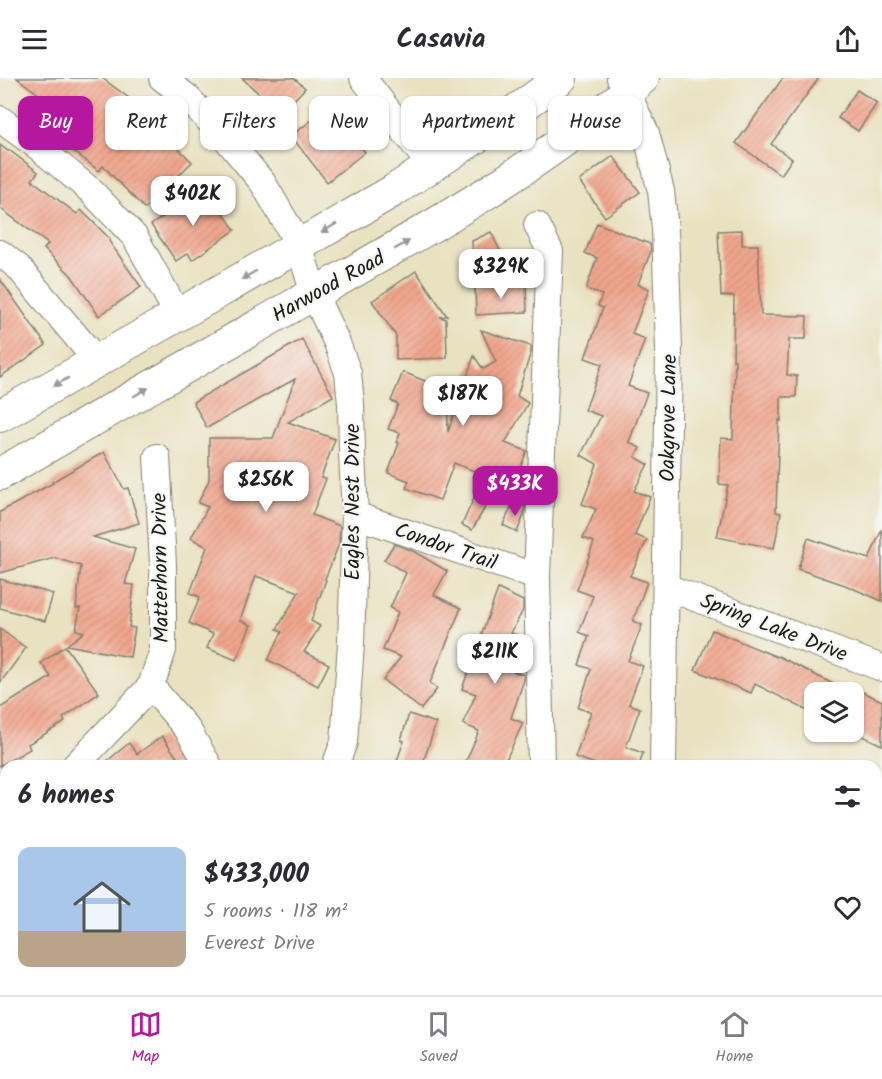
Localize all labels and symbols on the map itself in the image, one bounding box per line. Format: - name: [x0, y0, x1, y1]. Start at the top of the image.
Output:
- pin: $402K: [151, 176, 235, 227]
- one-way arrow: [321, 222, 338, 232]
- one-way arrow: [393, 240, 410, 250]
- street label: Harwood Road: [266, 242, 392, 332]
- pin: $329K: [459, 249, 543, 300]
- one-way arrow: [241, 269, 257, 280]
- street label: Oakgrove Lane: [652, 353, 687, 482]
- one-way arrow: [53, 376, 69, 387]
- pin: $187K: [421, 376, 505, 427]
- one-way arrow: [133, 387, 150, 397]
- street label: Eagles Nest Drive: [337, 423, 370, 581]
- pin: $256K: [224, 462, 308, 513]
- pin: $433K: [473, 466, 557, 517]
- street label: Matterhorn Drive: [144, 492, 179, 643]
- street label: Condor Trail: [390, 514, 501, 580]
- street label: Spring Lake Drive: [695, 585, 853, 672]
- pin: $211K: [453, 634, 537, 685]

